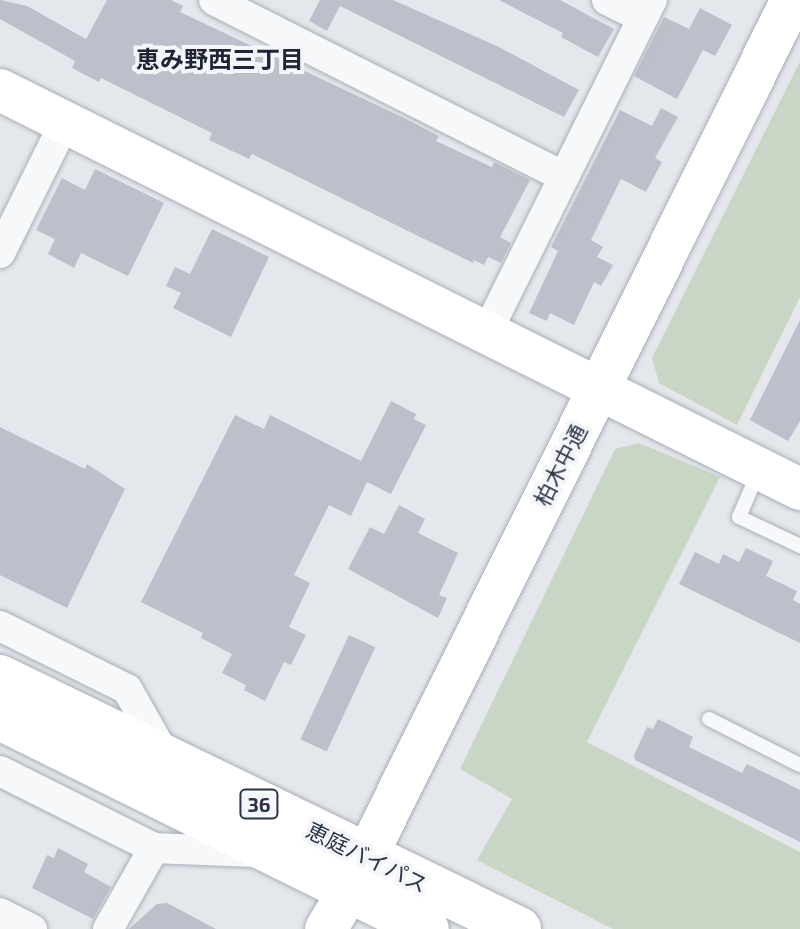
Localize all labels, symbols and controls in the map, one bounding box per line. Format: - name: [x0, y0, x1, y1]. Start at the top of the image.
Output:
- district label: 恵み野西三丁目: [136, 45, 304, 73]
- street label: 柏木中通: [528, 420, 592, 510]
- road number: 36: [239, 788, 279, 820]
- street label: 恵庭バイパス: [302, 816, 432, 898]

